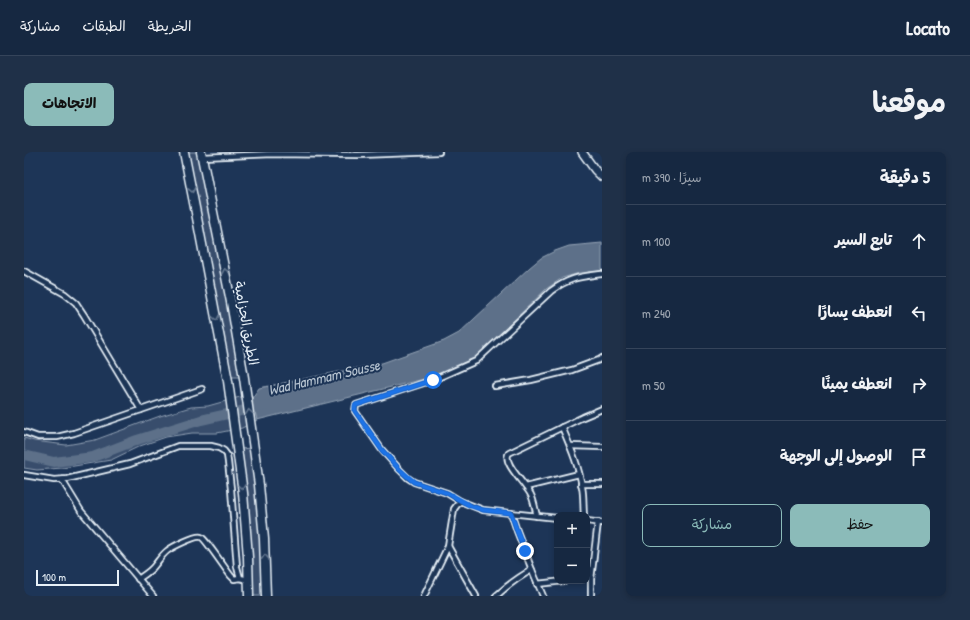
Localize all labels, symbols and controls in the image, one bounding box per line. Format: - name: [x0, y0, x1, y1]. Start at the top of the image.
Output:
- text: Locato: [906, 15, 950, 41]
- text: مشاركة: [20, 16, 60, 35]
- text: الطبقات: [82, 16, 126, 35]
- text: الخريطة: [148, 16, 191, 35]
- button: الاتجاهات: [24, 83, 114, 126]
- text: موقعنا: [872, 83, 946, 121]
- text: 5 دقيقة: [880, 165, 930, 188]
- text: سيرًا · 390 m: [642, 168, 701, 186]
- one-way arrow: [187, 187, 195, 193]
- text: تابع السير: [835, 229, 892, 250]
- icon: ahead: [908, 230, 930, 252]
- text: 100 m: [642, 232, 670, 250]
- one-way arrow: [221, 267, 229, 274]
- street label: الطريق الحزامية: [230, 279, 264, 367]
- text: انعطف يسارًا: [818, 301, 892, 322]
- icon: left: [908, 302, 930, 324]
- text: 240 m: [642, 304, 671, 322]
- one-way arrow: [211, 315, 220, 321]
- water label: Wad Hammam Sousse: [266, 354, 383, 400]
- route start: [424, 371, 442, 389]
- text: انعطف يمينًا: [822, 373, 892, 394]
- icon: right: [908, 374, 930, 396]
- text: 50 m: [642, 376, 665, 394]
- one-way arrow: [245, 409, 254, 415]
- text: الوصول إلى الوجهة: [780, 445, 892, 466]
- icon: arrive: [908, 446, 930, 468]
- one-way arrow: [237, 484, 246, 490]
- button: مشاركة: [642, 504, 782, 547]
- button: حفظ: [790, 504, 930, 547]
- map controls: [554, 512, 590, 584]
- button: +: [554, 512, 590, 548]
- route end: [516, 542, 534, 560]
- button: −: [554, 548, 590, 584]
- one-way arrow: [260, 554, 269, 560]
- scale bar: [36, 568, 119, 587]
- text: 100 m: [42, 570, 66, 584]

